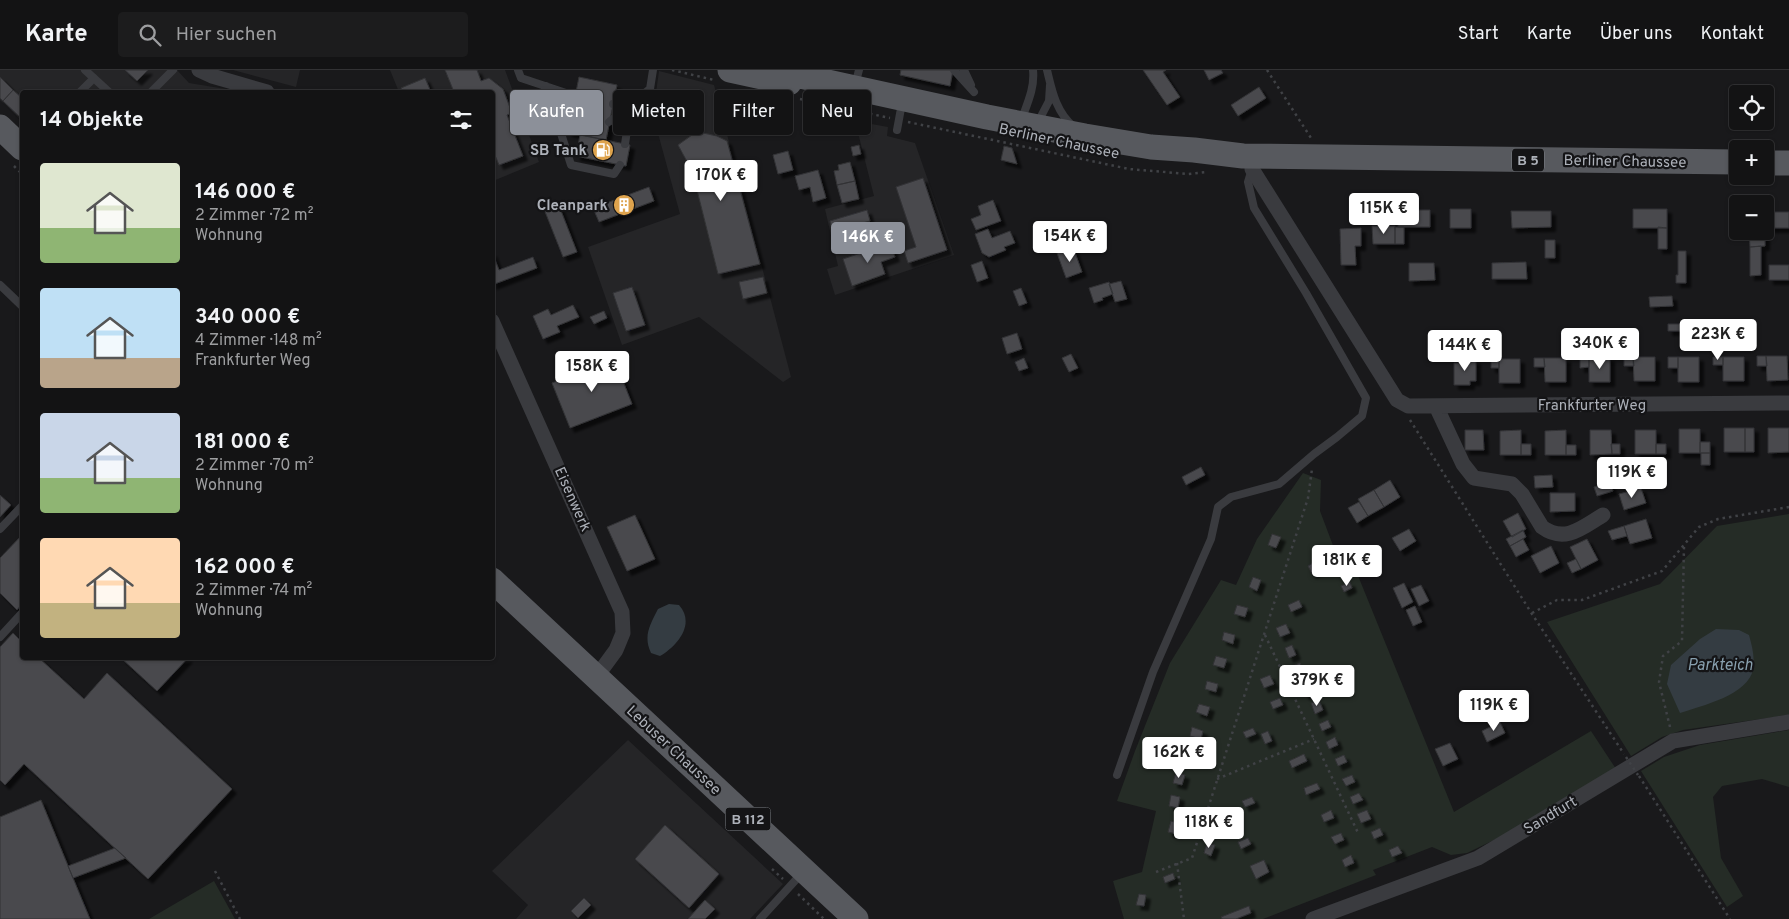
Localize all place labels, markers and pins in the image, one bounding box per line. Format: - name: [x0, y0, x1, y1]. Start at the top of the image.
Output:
- fuel station icon: SB Tank: [591, 138, 615, 162]
- place label: SB Tank: [530, 142, 587, 161]
- pin: 170K €: [680, 160, 762, 202]
- pin: 115K €: [1343, 192, 1425, 235]
- building icon: Cleanpark: [612, 193, 636, 217]
- place label: Cleanpark: [537, 197, 608, 216]
- pin: 154K €: [1029, 220, 1111, 263]
- pin: 146K €: [827, 222, 909, 264]
- pin: 223K €: [1677, 318, 1759, 361]
- pin: 340K €: [1559, 328, 1641, 370]
- pin: 144K €: [1424, 330, 1506, 372]
- pin: 158K €: [551, 350, 633, 393]
- pin: 119K €: [1591, 456, 1673, 499]
- pin: 181K €: [1306, 544, 1388, 587]
- pin: 379K €: [1276, 664, 1358, 707]
- pin: 119K €: [1453, 690, 1535, 732]
- pin: 162K €: [1138, 736, 1220, 779]
- pin: 118K €: [1168, 806, 1250, 849]

